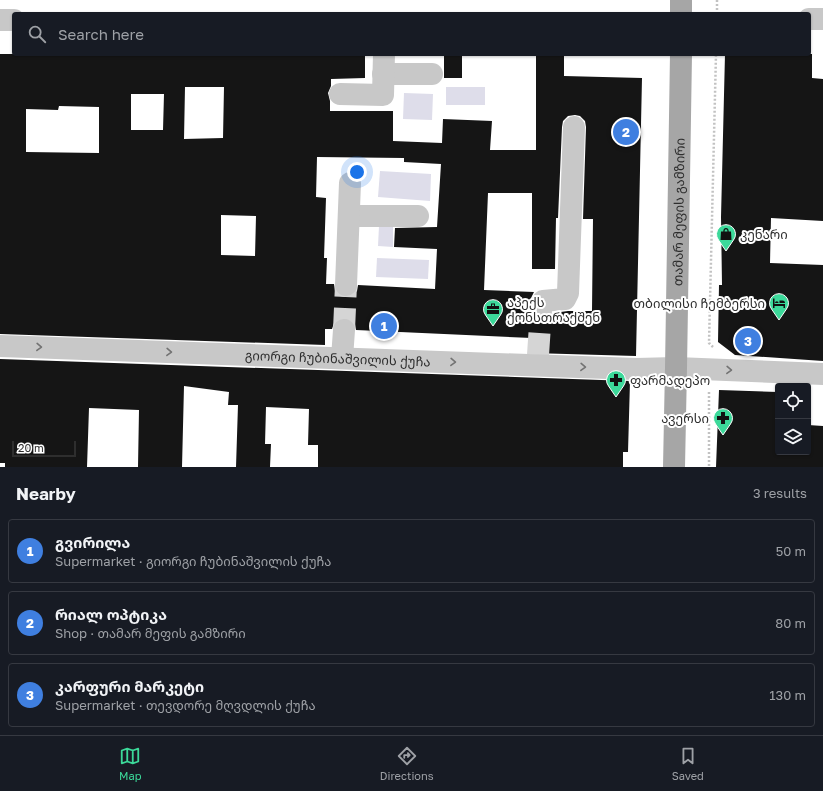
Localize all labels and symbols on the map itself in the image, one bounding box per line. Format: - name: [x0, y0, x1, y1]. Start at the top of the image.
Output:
- pin: 2: [613, 117, 639, 147]
- street label: თამარ მეფის გამზირი: [669, 138, 688, 286]
- your location: [347, 162, 367, 182]
- shop icon: კენარი: [715, 223, 737, 251]
- place label: კენარი: [740, 226, 788, 242]
- hotel icon: თბილისი ჩემბერსი: [768, 292, 790, 320]
- place label: აპექს ქონსთრაქშენ: [507, 294, 600, 325]
- place label: თბილისი ჩემბერსი: [634, 295, 765, 312]
- office icon: აპექს ქონსთრაქშენ: [482, 298, 504, 326]
- pin: 1: [371, 311, 397, 341]
- pin: 3: [735, 326, 761, 356]
- one-way arrow: [36, 343, 42, 351]
- street label: გიორგი ჩუბინაშვილის ქუჩა: [245, 347, 431, 370]
- one-way arrow: [166, 348, 172, 356]
- one-way arrow: [450, 358, 456, 367]
- one-way arrow: [580, 363, 586, 371]
- one-way arrow: [726, 366, 732, 375]
- pharmacy icon: ფარმადეპო: [605, 369, 627, 397]
- place label: ფარმადეპო: [630, 372, 710, 389]
- pharmacy icon: ავერსი: [712, 407, 734, 435]
- place label: ავერსი: [661, 410, 709, 426]
- scale bar: [12, 439, 76, 458]

